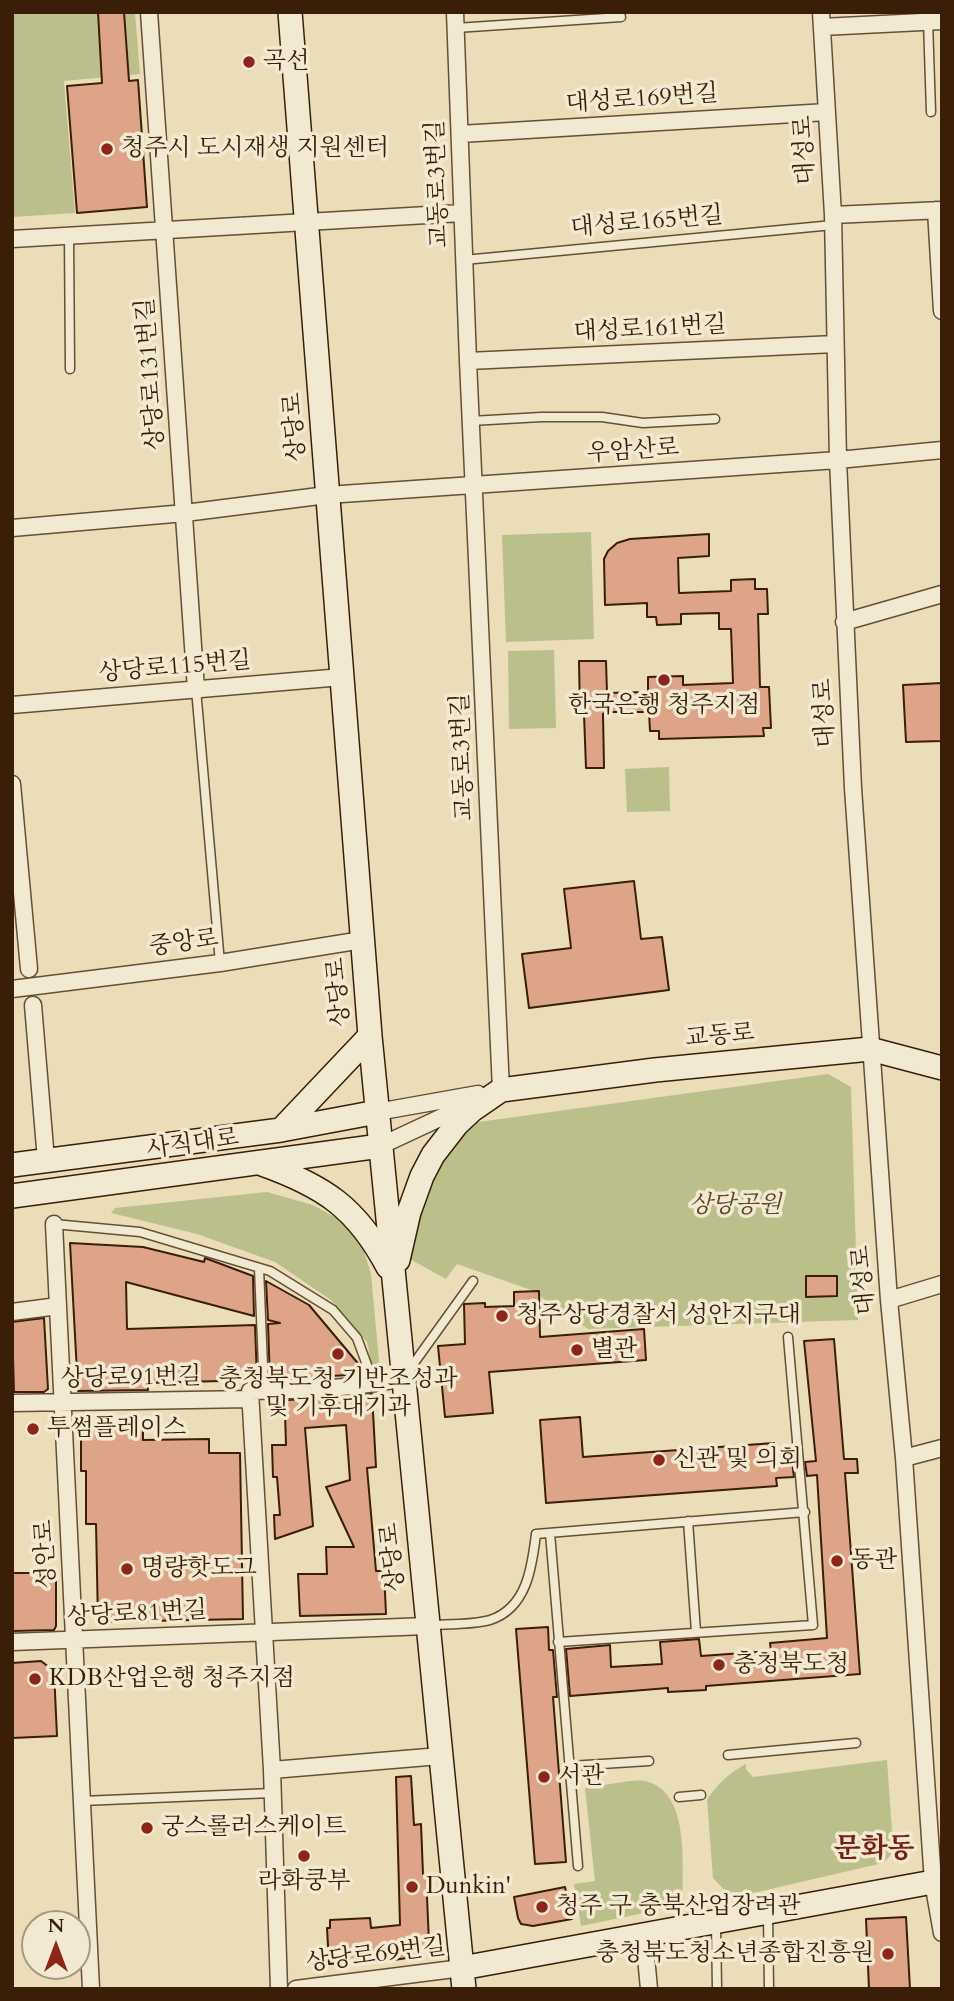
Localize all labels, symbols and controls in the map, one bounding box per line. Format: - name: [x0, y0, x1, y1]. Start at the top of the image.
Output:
- place label: 곡선: [263, 48, 309, 76]
- marker: 곡선: [241, 54, 257, 70]
- street label: 대성로169번길: [565, 80, 719, 120]
- street label: 대성로: [790, 115, 822, 185]
- street label: 교동로3번길: [422, 119, 456, 249]
- place label: 청주시 도시재생 지원센터: [121, 135, 389, 163]
- marker: 청주시 도시재생 지원센터: [99, 141, 115, 157]
- street label: 대성로165번길: [570, 202, 724, 244]
- street label: 상당로131번길: [132, 297, 172, 451]
- street label: 대성로161번길: [573, 312, 727, 348]
- street label: 상당로: [279, 391, 313, 463]
- street label: 우암산로: [586, 434, 680, 470]
- street label: 상당로115번길: [98, 647, 252, 689]
- marker: 한국은행 청주지점: [656, 672, 672, 688]
- street label: 대성로: [810, 678, 842, 748]
- street label: 교동로3번길: [447, 692, 481, 822]
- place label: 한국은행 청주지점: [568, 692, 760, 720]
- street label: 중앙로: [148, 925, 220, 963]
- street label: 상당로: [323, 956, 357, 1028]
- street label: 교동로: [684, 1020, 756, 1054]
- street label: 사직대로: [145, 1124, 241, 1166]
- park label: 상당공원: [689, 1192, 781, 1220]
- street label: 대성로: [848, 1244, 882, 1316]
- place label: 청주상당경찰서 성안지구대: [516, 1302, 801, 1330]
- marker: 청주상당경찰서 성안지구대: [494, 1308, 510, 1324]
- place label: 별관: [591, 1336, 637, 1364]
- marker: 별관: [569, 1342, 585, 1358]
- marker: 충청북도청 기반조성과 및 기후대기과: [330, 1346, 346, 1362]
- street label: 상당로91번길: [61, 1363, 201, 1395]
- place label: 충청북도청 기반조성과 및 기후대기과: [219, 1366, 457, 1422]
- place label: 투썸플레이스: [47, 1415, 186, 1443]
- marker: 투썸플레이스: [25, 1421, 41, 1437]
- place label: 신관 및 의회: [673, 1446, 802, 1474]
- marker: 신관 및 의회: [651, 1452, 667, 1468]
- street label: 성안로: [31, 1519, 63, 1589]
- street label: 상당로: [376, 1521, 412, 1593]
- place label: 동관: [851, 1547, 897, 1575]
- marker: 동관: [829, 1553, 845, 1569]
- place label: 명량핫도그: [141, 1555, 257, 1583]
- marker: 명량핫도그: [119, 1561, 135, 1577]
- street label: 상당로81번길: [66, 1597, 208, 1633]
- place label: 충청북도청: [733, 1651, 849, 1679]
- marker: 충청북도청: [711, 1657, 727, 1673]
- place label: KDB산업은행 청주지점: [49, 1665, 295, 1693]
- marker: KDB산업은행 청주지점: [27, 1671, 43, 1687]
- place label: 서관: [558, 1763, 604, 1791]
- marker: 서관: [536, 1769, 552, 1785]
- place label: 궁스롤러스케이트: [161, 1814, 346, 1842]
- marker: 궁스롤러스케이트: [139, 1820, 155, 1836]
- district label: 문화동: [833, 1834, 915, 1868]
- marker: 라화쿵부: [296, 1848, 312, 1864]
- place label: 라화쿵부: [258, 1868, 350, 1896]
- place label: Dunkin': [426, 1873, 511, 1901]
- marker: Dunkin': [404, 1879, 420, 1895]
- place label: 청주 구 충북산업장려관: [556, 1893, 801, 1921]
- marker: 청주 구 충북산업장려관: [534, 1899, 550, 1915]
- north arrow: [21, 1910, 91, 1980]
- text: N: [48, 1913, 64, 1939]
- street label: 상당로69번길: [305, 1933, 447, 1979]
- place label: 충청북도청소년종합진흥원: [596, 1940, 874, 1968]
- marker: 충청북도청소년종합진흥원: [880, 1946, 896, 1962]

